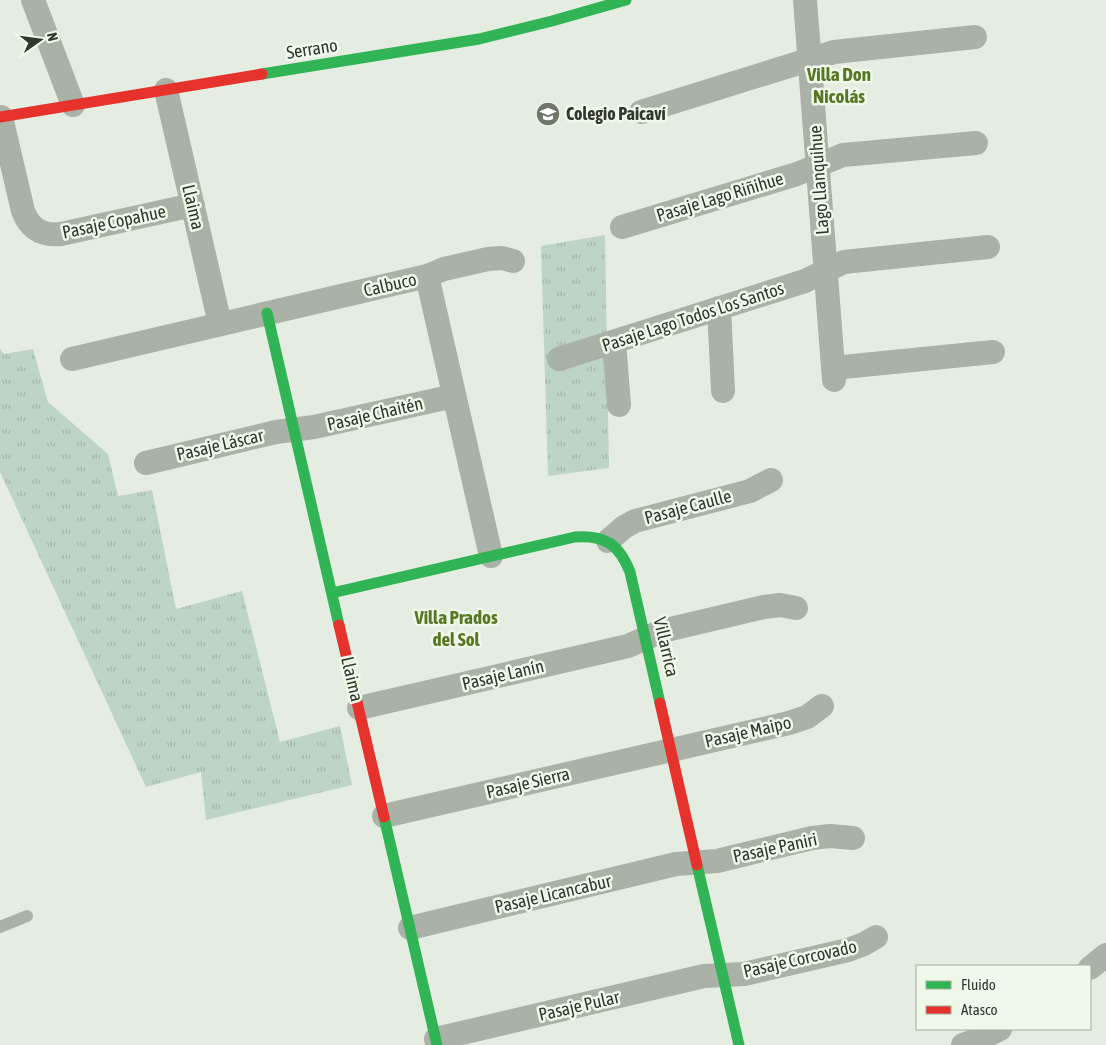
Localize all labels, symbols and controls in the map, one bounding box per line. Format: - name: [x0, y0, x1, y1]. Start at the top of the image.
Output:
- north arrow: [15, 15, 65, 65]
- text: N: [44, 31, 61, 43]
- street label: Serrano: [285, 34, 339, 63]
- district label: Villa Don Nicolás: [806, 63, 871, 107]
- school or university icon: Colegio Paicaví: [535, 101, 561, 127]
- place label: Colegio Paicaví: [566, 103, 667, 124]
- street label: Lago Llanquihue: [804, 125, 833, 235]
- street label: Pasaje Lago Riñihue: [654, 167, 786, 226]
- street label: Llaima: [178, 182, 209, 231]
- street label: Pasaje Copahue: [60, 200, 168, 243]
- street label: Calbuco: [361, 268, 418, 301]
- street label: Pasaje Lago Todos Los Santos: [599, 277, 786, 356]
- street label: Pasaje Chaitén: [325, 392, 425, 435]
- street label: Pasaje Láscar: [174, 424, 266, 465]
- street label: Pasaje Caulle: [642, 485, 734, 528]
- district label: Villa Prados del Sol: [413, 606, 498, 650]
- street label: Villarrica: [649, 615, 684, 679]
- street label: Llaima: [337, 654, 368, 703]
- street label: Pasaje Lanín: [460, 655, 546, 694]
- street label: Pasaje Maipo: [703, 711, 793, 752]
- street label: Pasaje Sierra: [484, 763, 572, 802]
- street label: Pasaje Paniri: [731, 828, 819, 867]
- street label: Pasaje Licancabur: [493, 870, 614, 917]
- street label: Pasaje Corcovado: [741, 935, 859, 982]
- legend: [916, 965, 1091, 1030]
- text: Fluido: [961, 976, 996, 993]
- street label: Pasaje Pular: [536, 986, 622, 1025]
- text: Atasco: [961, 1001, 998, 1018]

